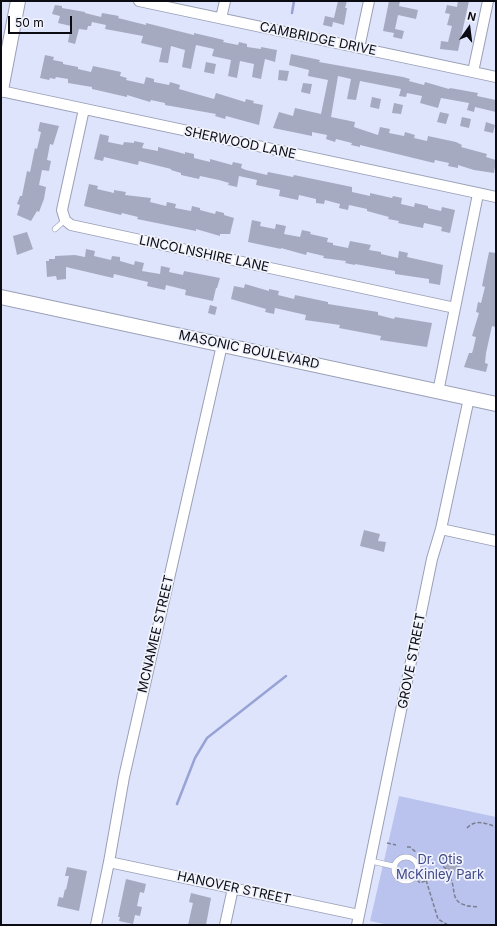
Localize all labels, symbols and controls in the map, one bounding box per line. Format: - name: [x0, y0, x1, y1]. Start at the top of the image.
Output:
- scale bar: [10, 8, 74, 34]
- north arrow: [449, 8, 489, 48]
- text: N: [466, 9, 478, 24]
- text: 50 m: [15, 15, 44, 30]
- street label: CAMBRIDGE DRIVE: [258, 19, 378, 59]
- street label: SHERWOOD LANE: [183, 124, 297, 162]
- street label: LINCOLNSHIRE LANE: [138, 233, 270, 275]
- street label: MASONIC BOULEVARD: [177, 327, 321, 373]
- street label: MCNAMEE STREET: [135, 574, 177, 694]
- street label: GROVE STREET: [395, 612, 429, 710]
- park label: Dr. Otis McKinley Park: [396, 852, 484, 883]
- street label: HANOVER STREET: [176, 868, 292, 908]

